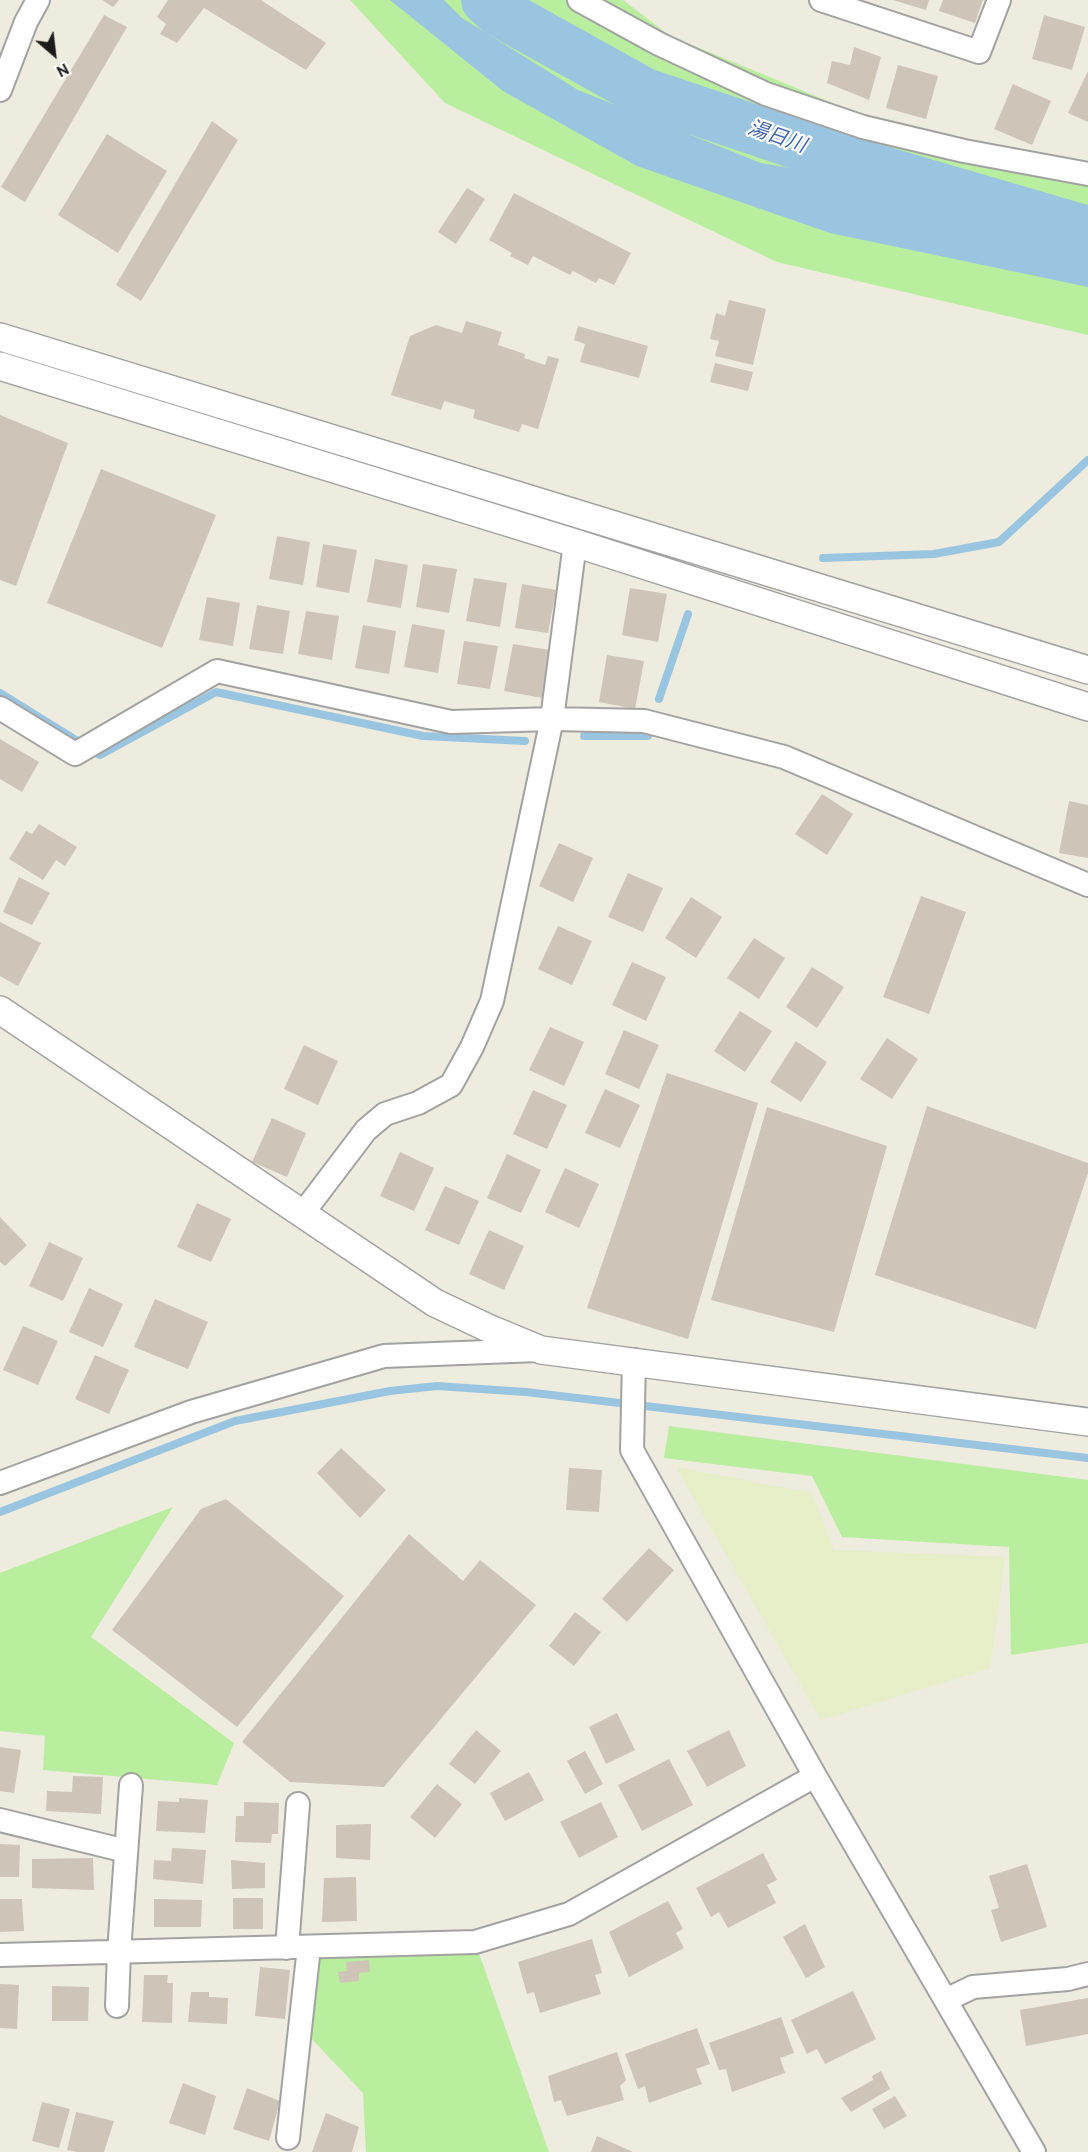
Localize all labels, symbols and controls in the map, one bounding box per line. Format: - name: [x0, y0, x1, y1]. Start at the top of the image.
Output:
- north arrow: [24, 24, 84, 84]
- text: N: [53, 59, 72, 81]
- water label: 湯日川: [745, 116, 809, 158]

